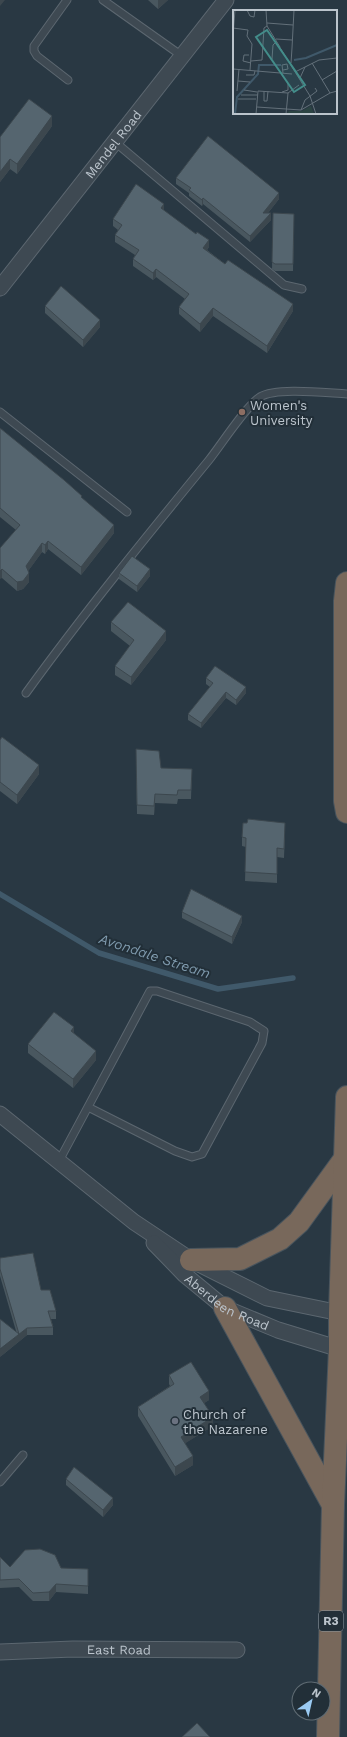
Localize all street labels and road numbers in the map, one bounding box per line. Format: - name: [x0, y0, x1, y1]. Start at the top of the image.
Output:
- street label: Mendel Road: [82, 107, 144, 181]
- street label: Aberdeen Road: [182, 1271, 271, 1333]
- road number: R3: [319, 1611, 343, 1631]
- street label: East Road: [87, 1642, 151, 1657]

